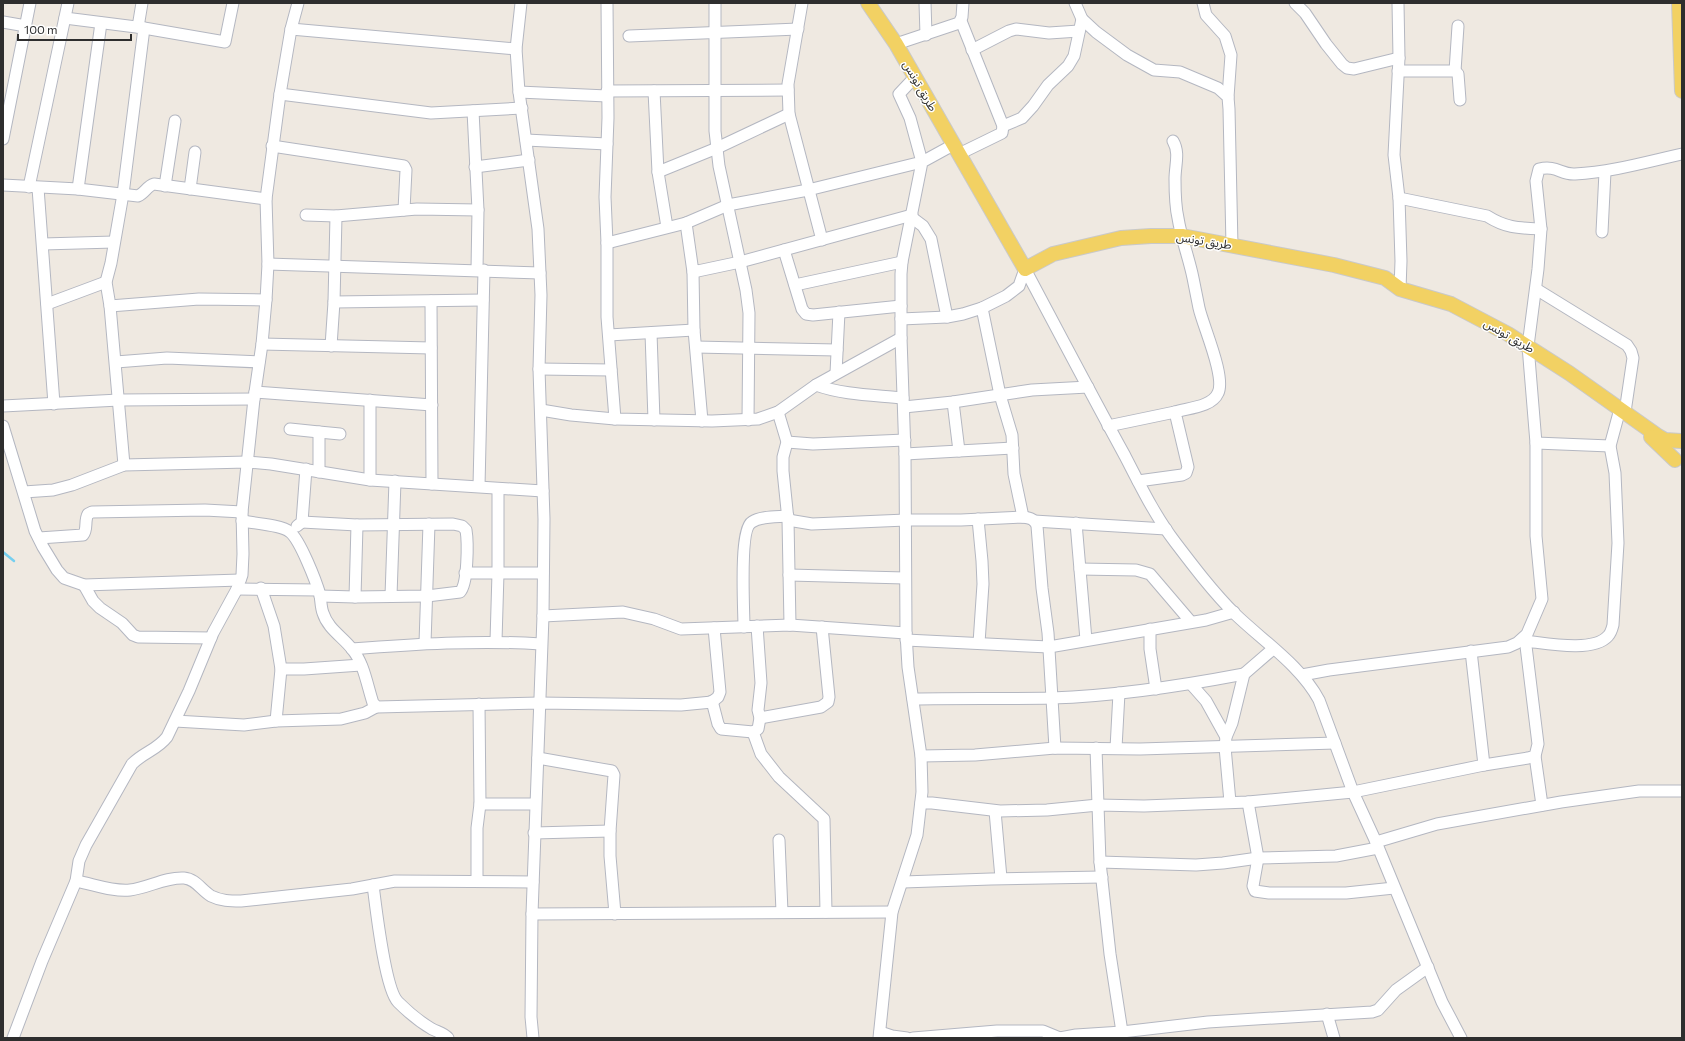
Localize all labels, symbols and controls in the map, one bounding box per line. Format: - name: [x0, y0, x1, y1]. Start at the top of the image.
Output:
- scale bar: [18, 16, 131, 42]
- text: 100 m: [24, 22, 58, 36]
- street label: طريق تونس: [899, 58, 941, 114]
- street label: طريق تونس: [1175, 229, 1233, 253]
- street label: طريق تونس: [1481, 315, 1537, 357]

